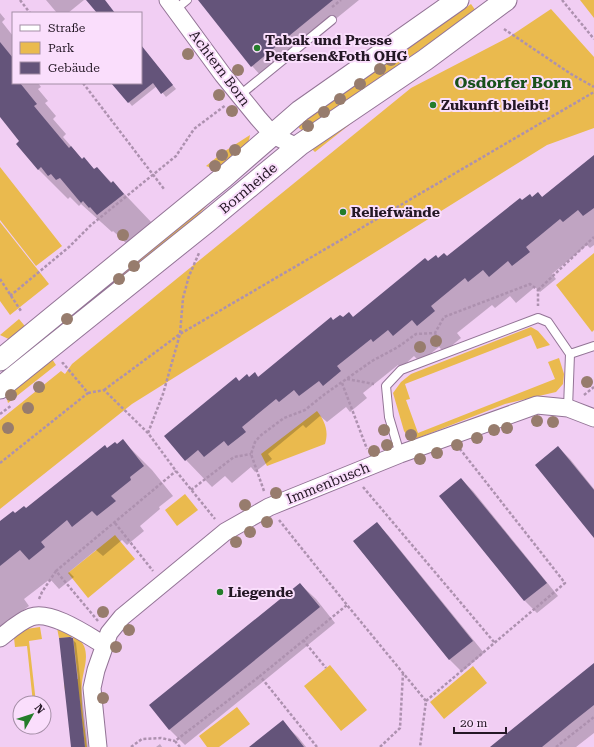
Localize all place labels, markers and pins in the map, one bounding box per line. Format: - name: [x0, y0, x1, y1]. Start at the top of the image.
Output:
- place label: Tabak und Presse Petersen&Foth OHG: [265, 32, 408, 64]
- marker: Tabak und Presse Petersen&Foth OHG: [252, 43, 262, 53]
- place label: Zukunft bleibt!: [441, 97, 549, 113]
- marker: Zukunft bleibt!: [428, 100, 438, 110]
- place label: Reliefwände: [351, 204, 440, 220]
- marker: Reliefwände: [338, 207, 348, 217]
- place label: Liegende: [228, 584, 293, 600]
- marker: Liegende: [215, 587, 225, 597]

